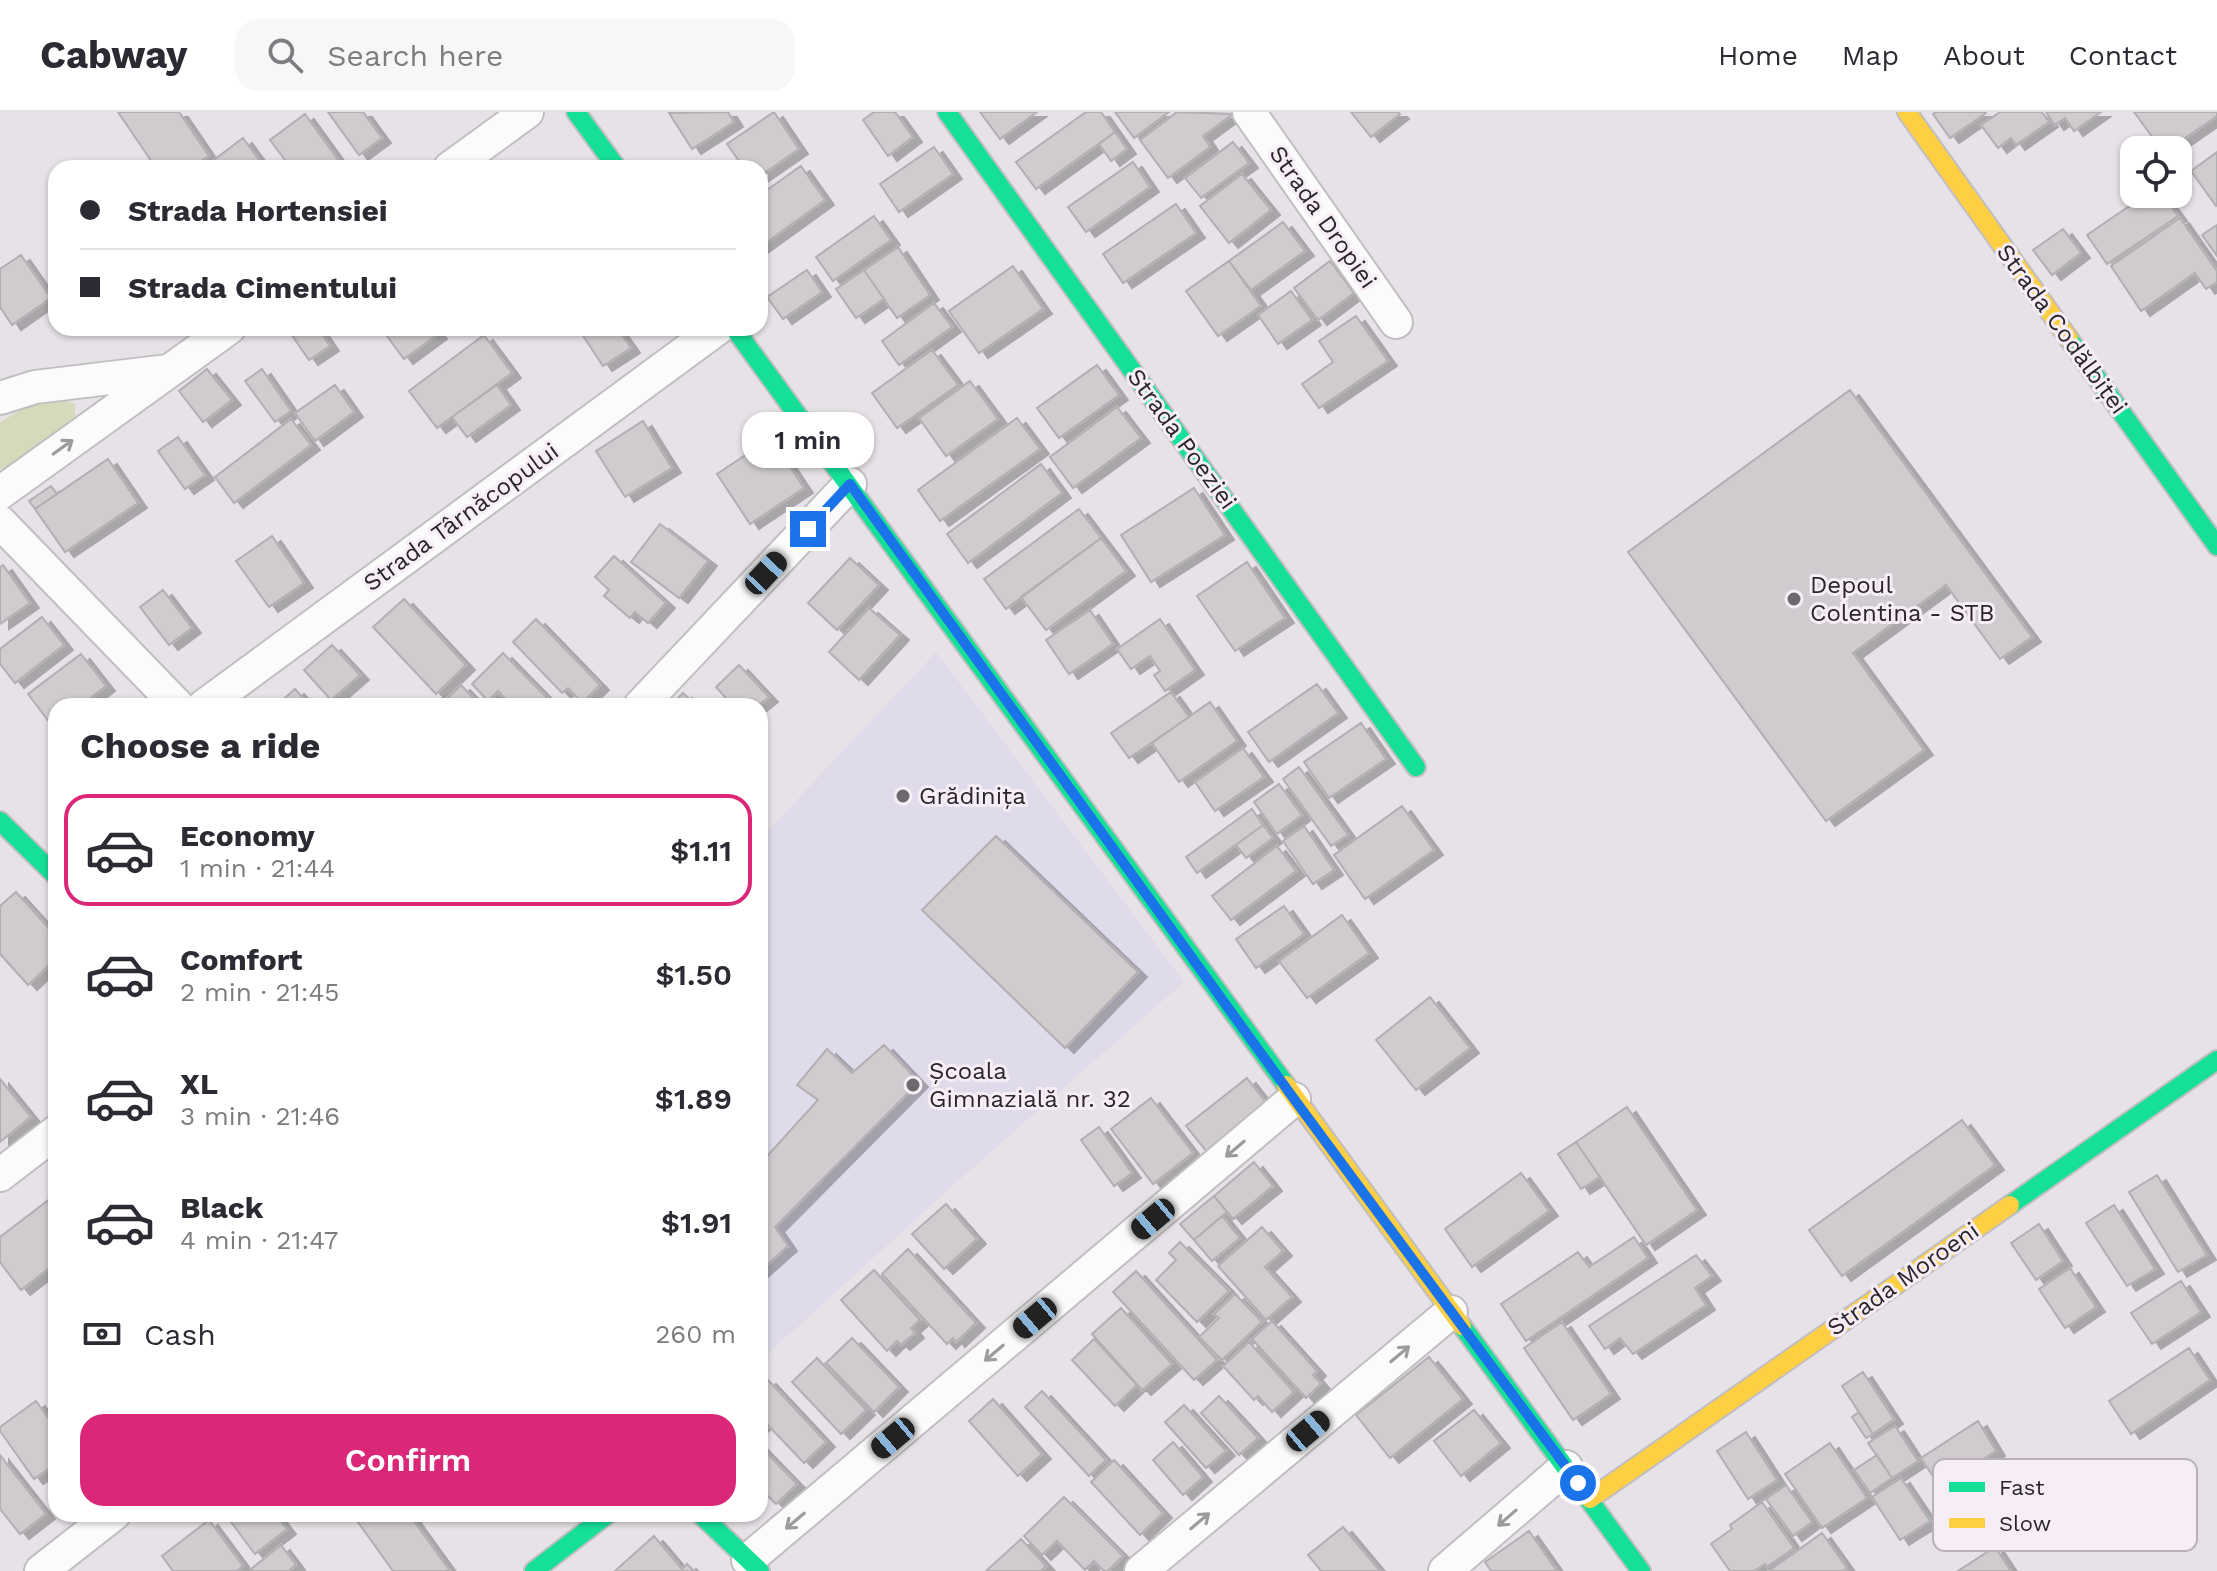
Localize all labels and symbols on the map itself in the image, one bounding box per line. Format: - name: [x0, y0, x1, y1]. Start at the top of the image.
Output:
- street label: Strada Dropiei: [1264, 140, 1382, 294]
- street label: Strada Codălbiței: [1991, 239, 2133, 419]
- street label: Strada Poeziei: [1122, 363, 1242, 515]
- callout: 1 min: [742, 413, 874, 469]
- street label: Strada Târnăcopului: [358, 437, 564, 597]
- one-way arrow: [52, 439, 74, 455]
- route end: [790, 511, 826, 547]
- car: [741, 547, 791, 599]
- place label: Depoul Colentina - STB: [1810, 571, 1995, 627]
- marker: Depoul Colentina - STB: [1785, 590, 1803, 608]
- place label: Grădinița: [919, 782, 1026, 810]
- marker: Grădinița: [894, 787, 912, 805]
- place label: Școala Gimnazială nr. 32: [929, 1057, 1131, 1113]
- marker: Școala Gimnazială nr. 32: [904, 1076, 922, 1094]
- one-way arrow: [1225, 1140, 1246, 1158]
- car: [1127, 1194, 1179, 1244]
- street label: Strada Moroeni: [1822, 1216, 1984, 1342]
- car: [1009, 1293, 1061, 1343]
- one-way arrow: [984, 1344, 1004, 1362]
- one-way arrow: [1389, 1345, 1410, 1363]
- car: [1282, 1406, 1334, 1456]
- car: [867, 1413, 919, 1463]
- legend: [1933, 1459, 2197, 1551]
- route start: [1560, 1465, 1596, 1501]
- text: Fast: [1999, 1475, 2045, 1500]
- one-way arrow: [1497, 1508, 1517, 1526]
- text: Slow: [1999, 1511, 2051, 1536]
- one-way arrow: [785, 1512, 806, 1530]
- one-way arrow: [1190, 1512, 1210, 1530]

